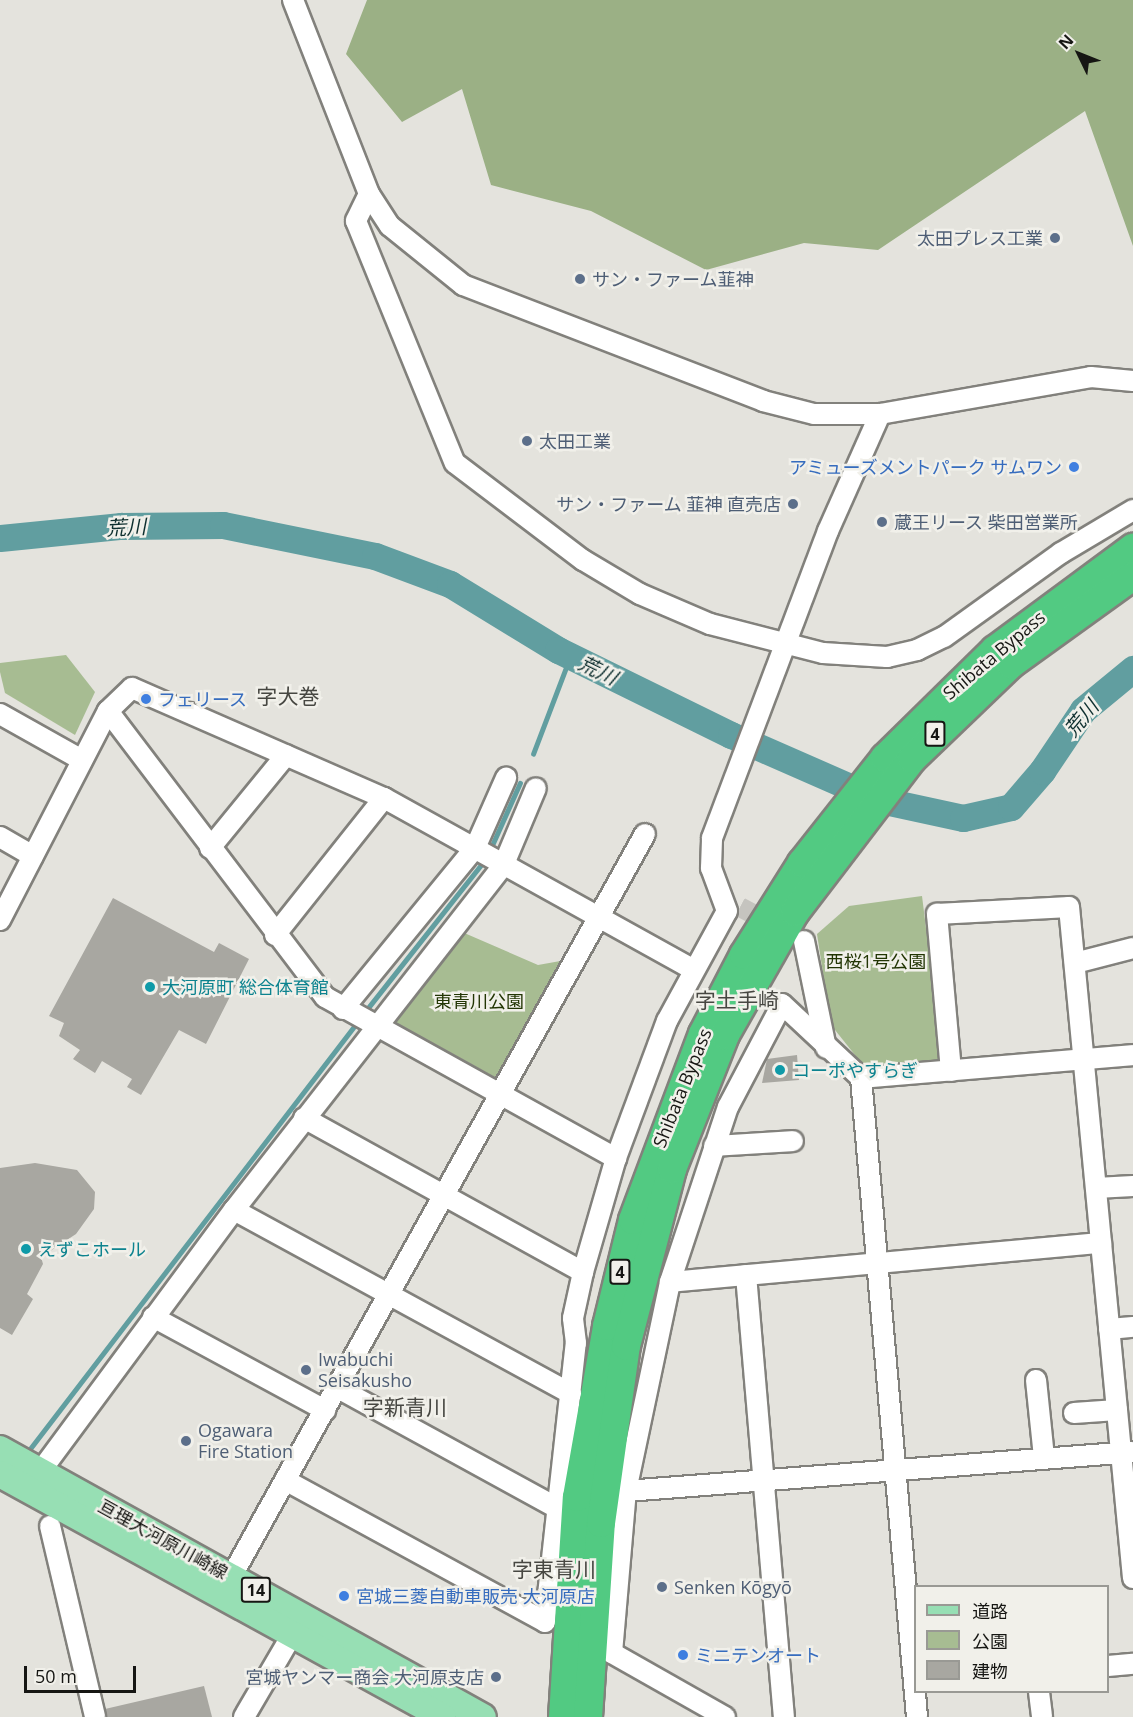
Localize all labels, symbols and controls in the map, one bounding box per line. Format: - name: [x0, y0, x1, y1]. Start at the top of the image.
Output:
- north arrow: [1049, 24, 1109, 84]
- text: N: [1053, 29, 1078, 54]
- place label: 太田プレス工業: [917, 227, 1043, 249]
- marker: 太田プレス工業: [1048, 231, 1062, 245]
- place label: サン・ファーム韮神: [592, 268, 754, 290]
- marker: サン・ファーム韮神: [573, 272, 587, 286]
- place label: 太田工業: [539, 430, 611, 452]
- marker: 太田工業: [520, 434, 534, 448]
- place label: アミューズメントパーク サムワン: [787, 456, 1062, 478]
- marker: アミューズメントパーク サムワン: [1067, 460, 1081, 474]
- place label: サン・ファーム 韮神 直売店: [556, 493, 781, 515]
- marker: サン・ファーム 韮神 直売店: [786, 497, 800, 511]
- place label: 蔵王リース 柴田営業所: [894, 511, 1079, 533]
- water label: 荒川: [105, 514, 147, 540]
- marker: 蔵王リース 柴田営業所: [875, 515, 889, 529]
- street label: Shibata Bypass: [939, 606, 1049, 704]
- water label: 荒川: [575, 650, 621, 690]
- district label: 字大巻: [257, 683, 319, 709]
- place label: フェリース: [158, 688, 248, 710]
- marker: フェリース: [139, 692, 153, 706]
- water label: 荒川: [1059, 695, 1103, 741]
- road number: 4: [923, 721, 947, 747]
- park label: 西桜1号公園: [826, 950, 926, 972]
- place label: 大河原町 総合体育館: [162, 976, 329, 998]
- marker: 大河原町 総合体育館: [143, 980, 157, 994]
- district label: 字土手崎: [695, 987, 779, 1013]
- park label: 東青川公園: [434, 990, 524, 1012]
- street label: Shibata Bypass: [648, 1025, 716, 1151]
- place label: コーポやすらぎ: [792, 1059, 918, 1081]
- marker: コーポやすらぎ: [773, 1063, 787, 1077]
- place label: えずこホール: [38, 1238, 146, 1260]
- marker: えずこホール: [19, 1242, 33, 1256]
- road number: 4: [608, 1259, 632, 1285]
- place label: Iwabuchi Seisakusho: [318, 1349, 412, 1392]
- marker: Iwabuchi Seisakusho: [299, 1363, 313, 1377]
- district label: 字新青川: [363, 1394, 447, 1420]
- place label: Ogawara Fire Station: [198, 1420, 293, 1462]
- marker: Ogawara Fire Station: [179, 1434, 193, 1448]
- street label: 亘理大河原川崎線: [95, 1495, 231, 1583]
- district label: 字東青川: [512, 1556, 596, 1582]
- place label: Senken Kōgyō: [674, 1576, 792, 1598]
- road number: 14: [240, 1577, 272, 1603]
- marker: Senken Kōgyō: [655, 1580, 669, 1594]
- place label: 宮城三菱自動車販売 大河原店: [356, 1585, 595, 1607]
- legend: [914, 1585, 1109, 1693]
- marker: 宮城三菱自動車販売 大河原店: [337, 1589, 351, 1603]
- text: 道路: [972, 1599, 1008, 1623]
- text: 公園: [972, 1629, 1008, 1653]
- place label: ミニテンオート: [695, 1644, 821, 1666]
- marker: ミニテンオート: [676, 1648, 690, 1662]
- scale bar: [27, 1654, 140, 1692]
- text: 建物: [972, 1659, 1008, 1683]
- text: 50 m: [35, 1664, 77, 1688]
- place label: 宮城ヤンマー商会 大河原支店: [245, 1666, 484, 1688]
- marker: 宮城ヤンマー商会 大河原支店: [489, 1670, 503, 1684]

